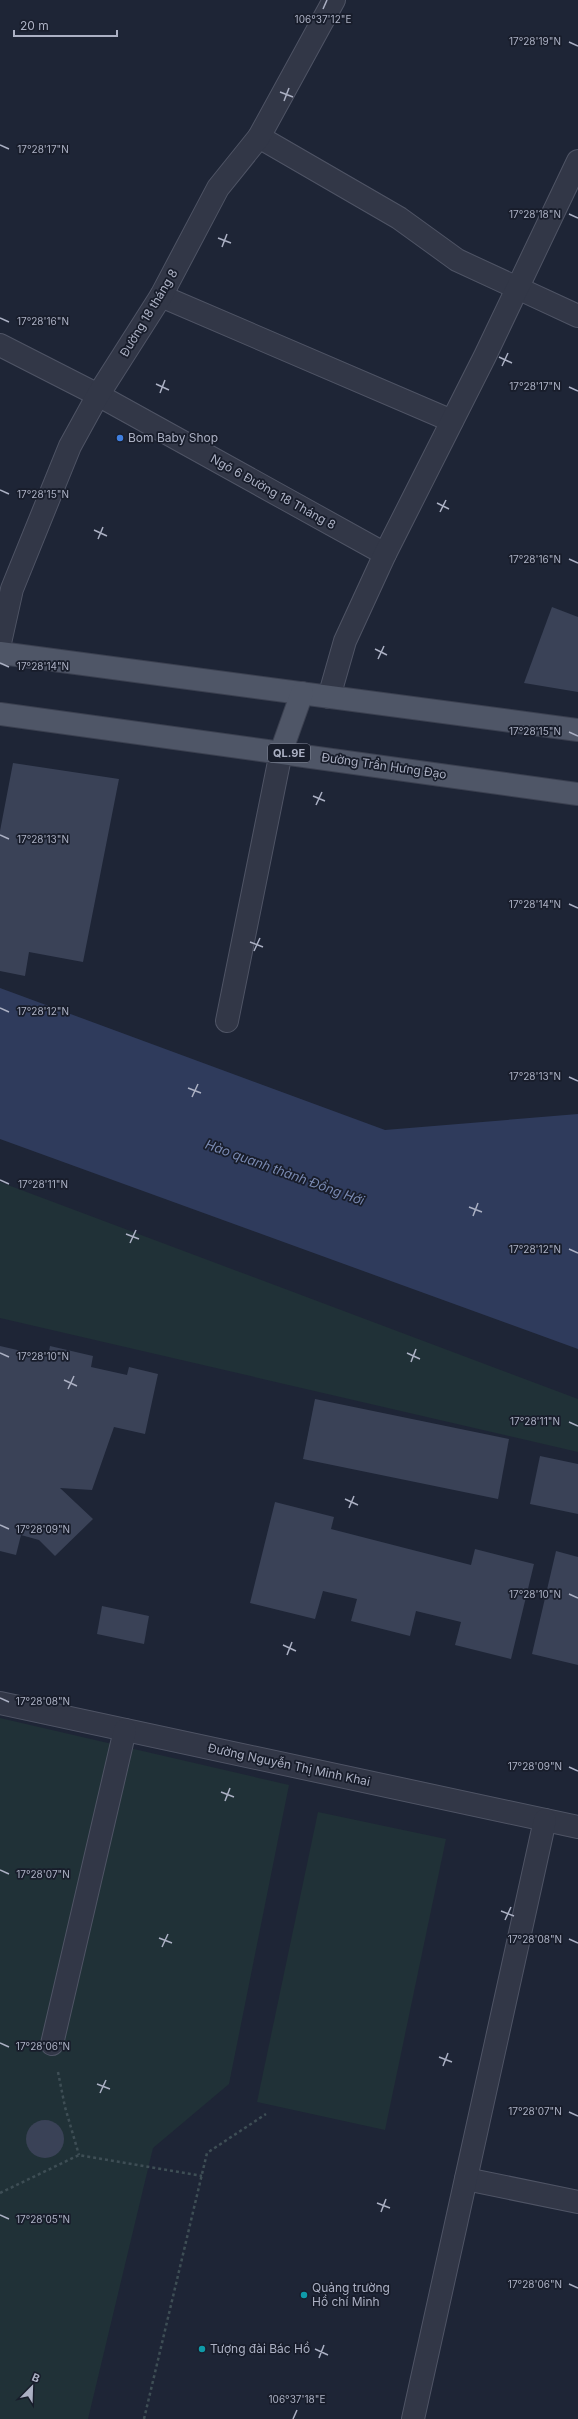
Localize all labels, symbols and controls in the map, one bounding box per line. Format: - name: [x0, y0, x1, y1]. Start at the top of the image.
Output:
- scale bar: [14, 12, 117, 38]
- text: 106°37'12"E: [295, 13, 351, 25]
- text: 20 m: [20, 18, 49, 33]
- text: 17°28'19"N: [509, 35, 561, 47]
- text: 17°28'17"N: [17, 143, 69, 155]
- text: 17°28'18"N: [509, 208, 561, 220]
- street label: Đường 18 tháng 8: [117, 266, 181, 359]
- text: 17°28'16"N: [17, 315, 69, 327]
- text: 17°28'17"N: [509, 380, 561, 392]
- place label: Bom Baby Shop: [128, 430, 218, 445]
- marker: Bom Baby Shop: [115, 433, 125, 443]
- street label: Ngõ 6 Đường 18 Tháng 8: [208, 451, 339, 532]
- text: 17°28'15"N: [17, 488, 69, 500]
- text: 17°28'16"N: [509, 553, 561, 565]
- text: 17°28'14"N: [17, 660, 69, 672]
- text: 17°28'15"N: [509, 725, 561, 737]
- road number: QL.9E: [268, 744, 310, 762]
- street label: Đường Trần Hưng Đạo: [321, 749, 448, 782]
- text: 17°28'13"N: [17, 833, 69, 845]
- text: 17°28'14"N: [509, 898, 561, 910]
- text: 17°28'12"N: [17, 1005, 69, 1017]
- text: 17°28'13"N: [509, 1070, 561, 1082]
- water label: Hào quanh thành Đồng Hới: [203, 1136, 367, 1209]
- text: 17°28'11"N: [18, 1178, 68, 1190]
- text: 17°28'12"N: [509, 1243, 561, 1255]
- text: 17°28'10"N: [17, 1350, 69, 1362]
- text: 17°28'11"N: [510, 1415, 560, 1427]
- text: 17°28'09"N: [16, 1523, 70, 1535]
- text: 17°28'10"N: [509, 1588, 561, 1600]
- text: 17°28'08"N: [16, 1695, 70, 1707]
- street label: Đường Nguyễn Thị Minh Khai: [207, 1740, 372, 1789]
- text: 17°28'09"N: [508, 1760, 562, 1772]
- text: 17°28'07"N: [16, 1868, 70, 1880]
- text: 17°28'08"N: [508, 1933, 562, 1945]
- text: 17°28'06"N: [16, 2040, 70, 2052]
- text: 17°28'07"N: [508, 2105, 562, 2117]
- text: 17°28'05"N: [16, 2213, 70, 2225]
- text: 17°28'06"N: [508, 2278, 562, 2290]
- place label: Quảng trường Hồ chí Minh: [312, 2280, 390, 2309]
- marker: Quảng trường Hồ chí Minh: [299, 2290, 309, 2300]
- place label: Tượng đài Bác Hồ: [210, 2341, 310, 2356]
- marker: Tượng đài Bác Hồ: [197, 2344, 207, 2354]
- north arrow: [12, 2367, 52, 2407]
- text: B: [30, 2370, 42, 2386]
- text: 106°37'18"E: [269, 2393, 325, 2405]

